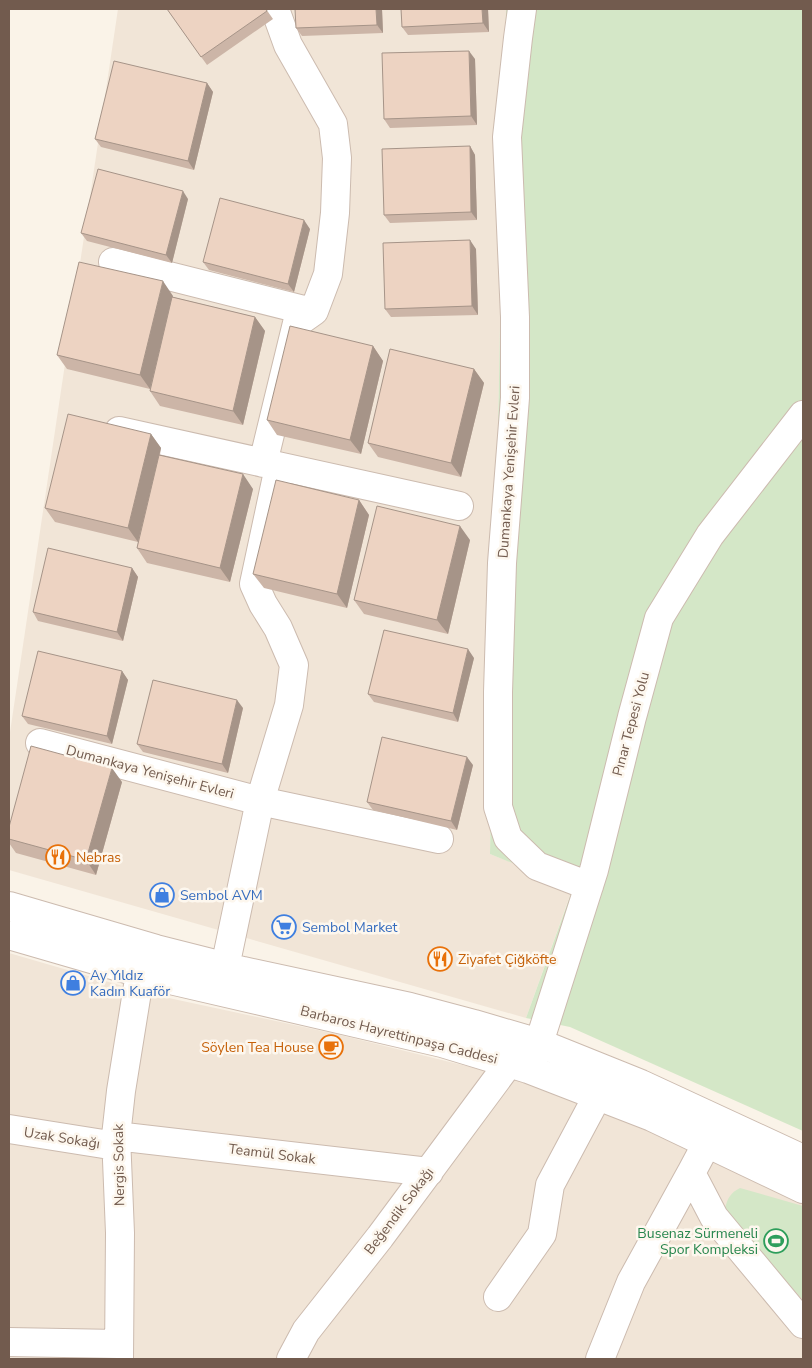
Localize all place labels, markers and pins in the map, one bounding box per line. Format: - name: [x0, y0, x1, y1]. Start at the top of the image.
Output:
- restaurant icon: Nebras: [45, 844, 71, 870]
- place label: Nebras: [76, 848, 121, 867]
- shop icon: Sembol AVM: [149, 882, 175, 908]
- place label: Sembol AVM: [180, 886, 263, 905]
- supermarket icon: Sembol Market: [271, 914, 297, 940]
- place label: Sembol Market: [302, 918, 397, 937]
- restaurant icon: Ziyafet Çiğköfte: [427, 946, 453, 972]
- place label: Ziyafet Çiğköfte: [458, 950, 556, 969]
- place label: Ay Yıldız Kadın Kuaför: [90, 966, 170, 1001]
- shop icon: Ay Yıldız Kadın Kuaför: [60, 970, 86, 996]
- cafe icon: Söylen Tea House: [318, 1034, 344, 1060]
- place label: Söylen Tea House: [201, 1038, 314, 1057]
- place label: Busenaz Sürmeneli Spor Kompleksi: [637, 1224, 758, 1259]
- sports icon: Busenaz Sürmeneli Spor Kompleksi: [763, 1228, 789, 1254]

